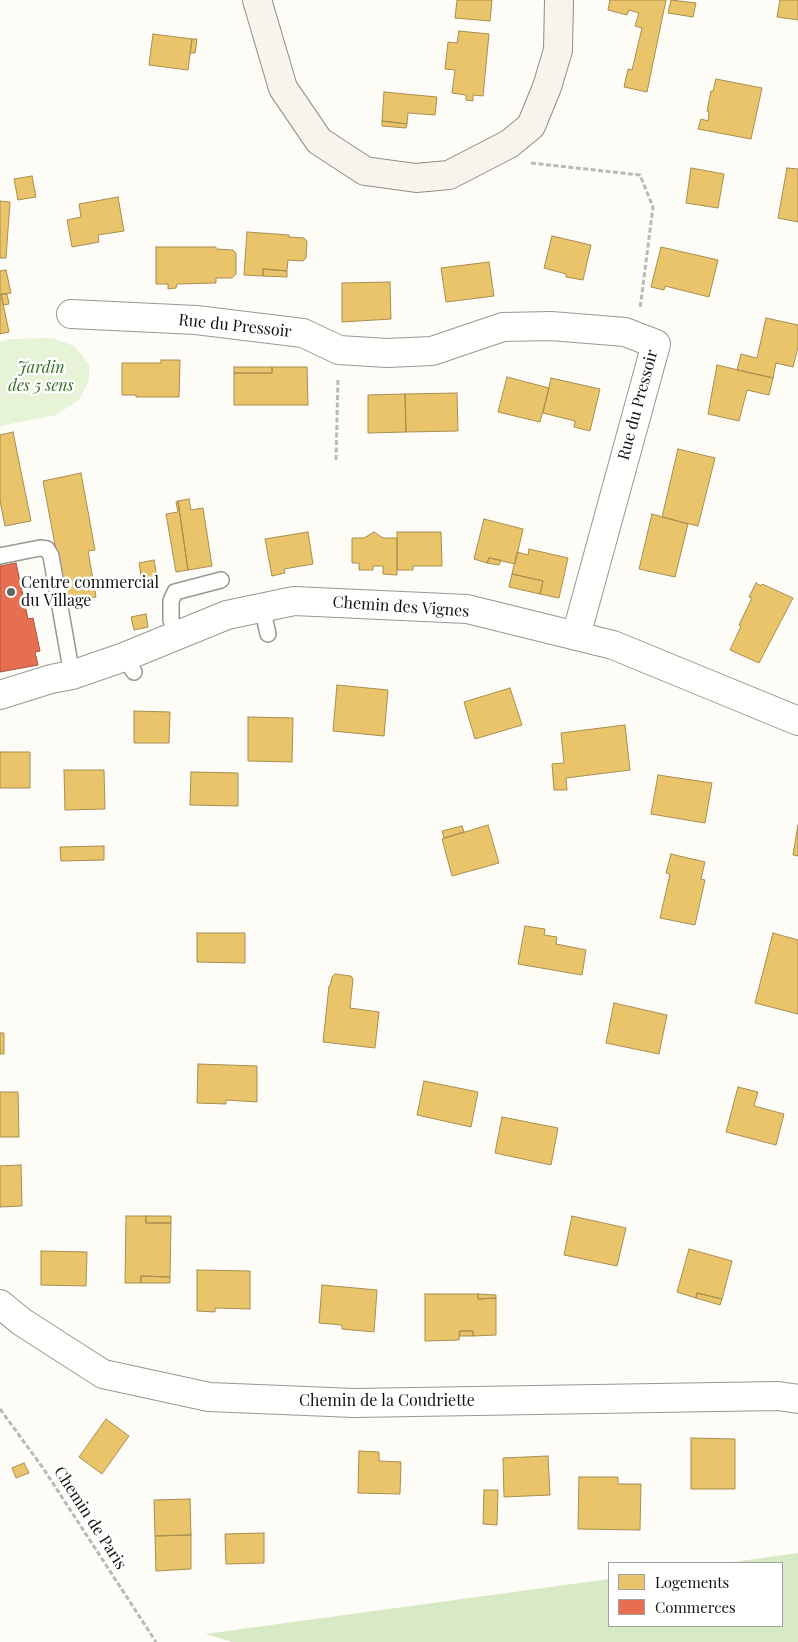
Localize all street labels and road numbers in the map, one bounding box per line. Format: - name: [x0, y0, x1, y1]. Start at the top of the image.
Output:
- street label: Rue du Pressoir: [178, 311, 292, 341]
- street label: Rue du Pressoir: [614, 348, 662, 462]
- street label: Chemin des Vignes: [332, 593, 470, 621]
- street label: Chemin de la Coudriette: [299, 1391, 475, 1411]
- street label: Chemin de Paris: [50, 1463, 130, 1573]

